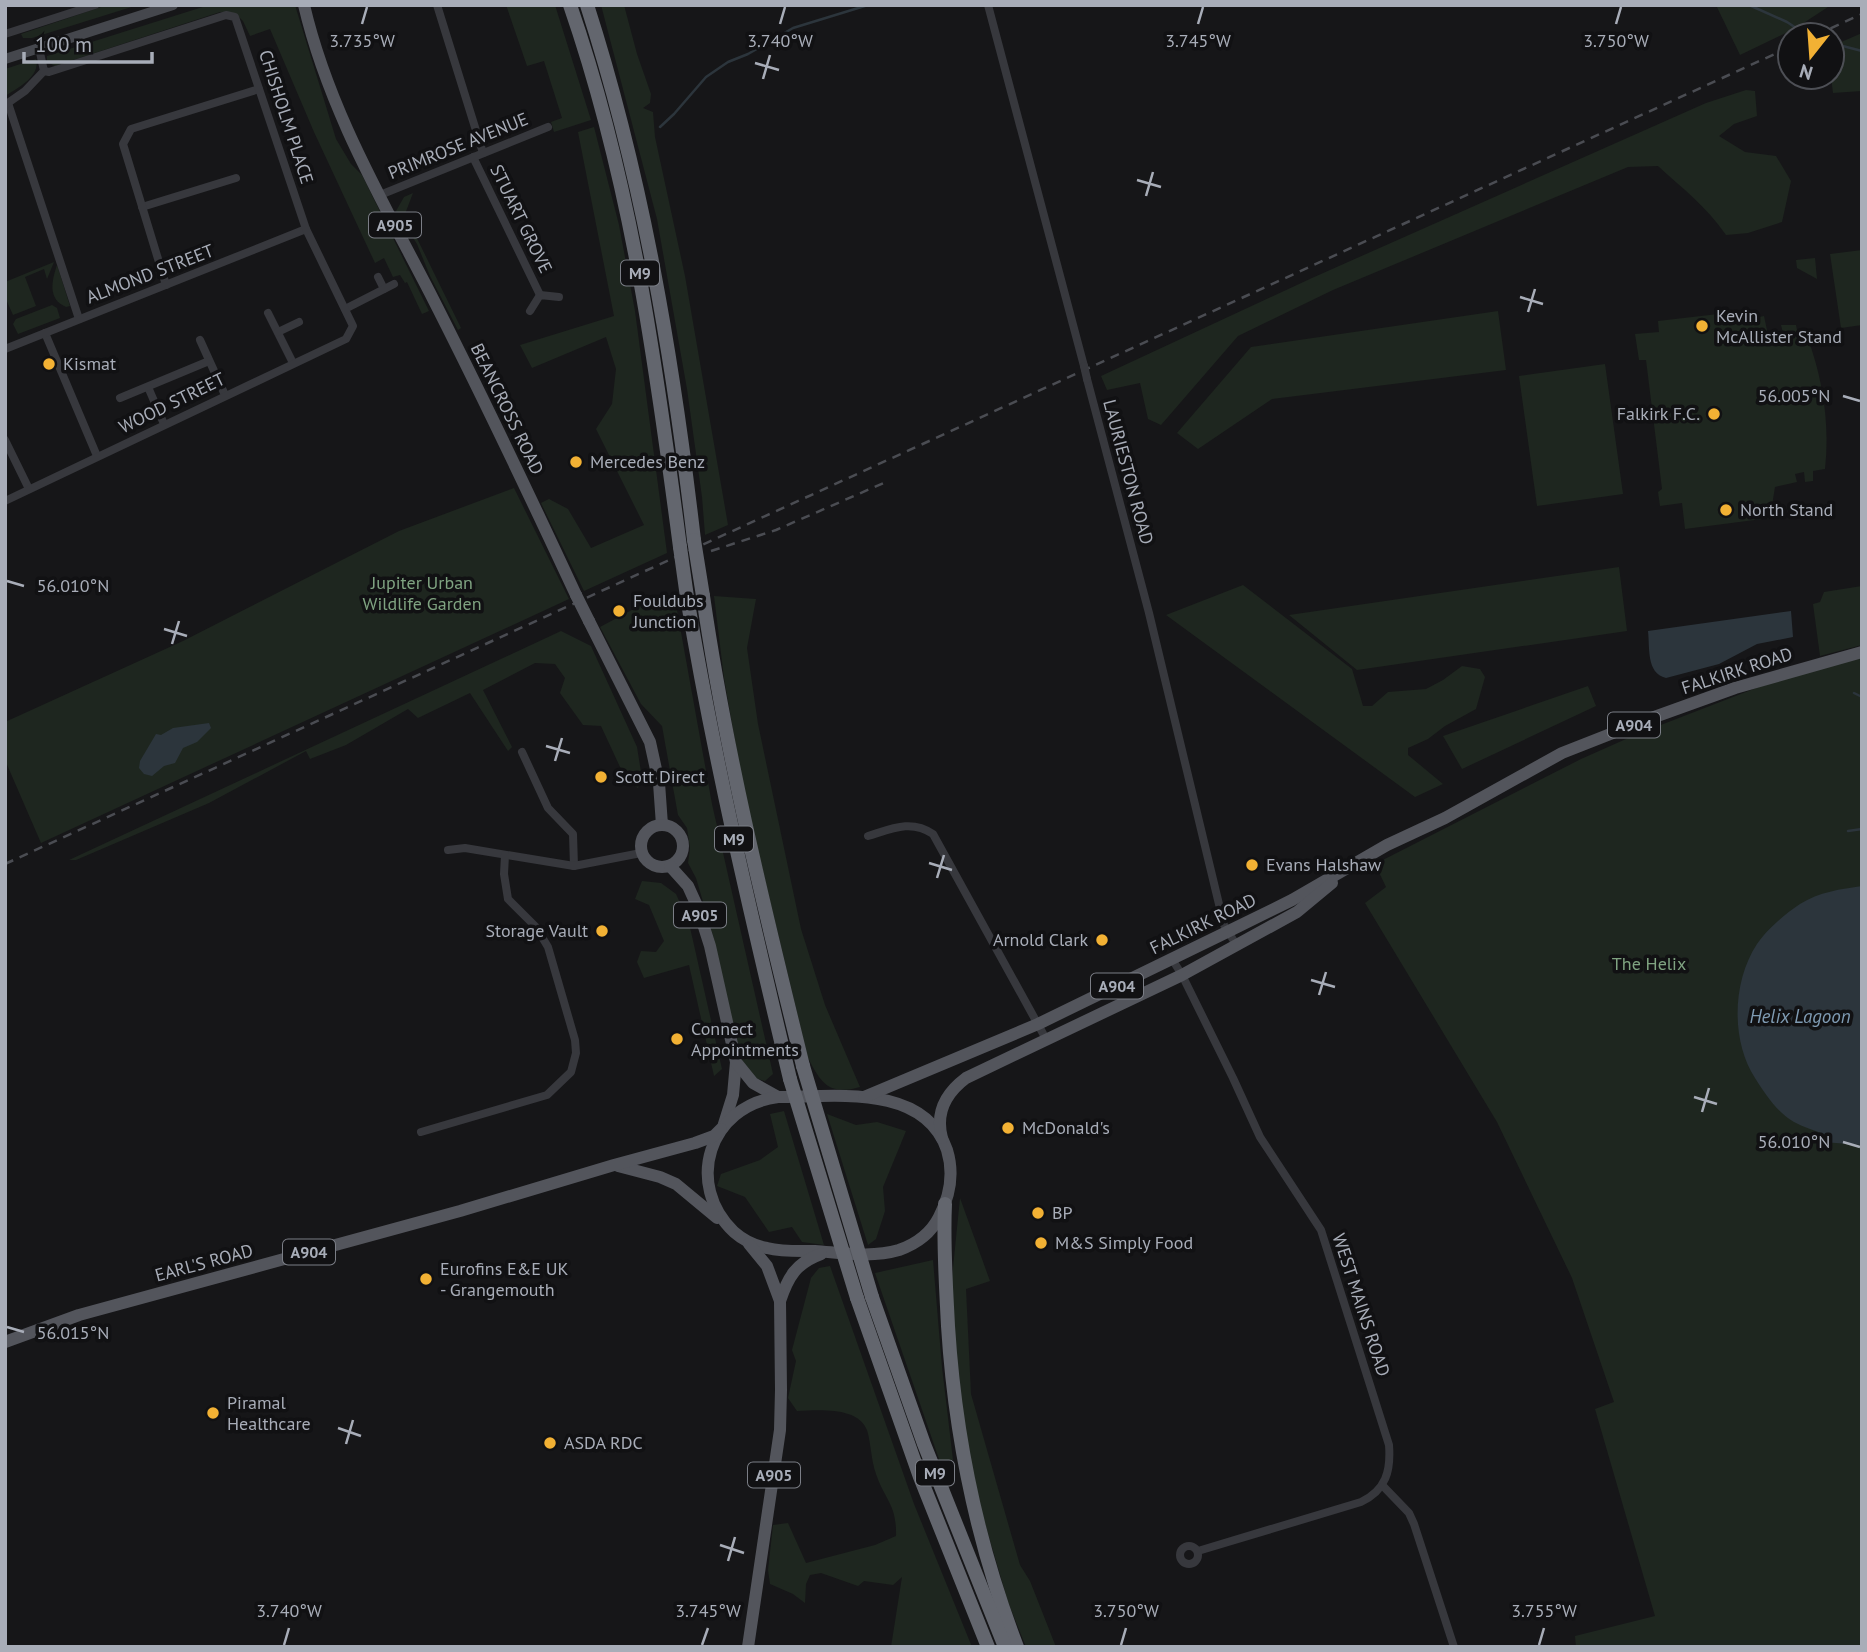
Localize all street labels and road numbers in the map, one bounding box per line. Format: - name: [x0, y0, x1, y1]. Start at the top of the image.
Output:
- street label: CHISHOLM PLACE: [254, 47, 319, 187]
- street label: PRIMROSE AVENUE: [384, 107, 531, 184]
- street label: STUART GROVE: [485, 161, 558, 277]
- road number: A905: [369, 213, 421, 238]
- street label: ALMOND STREET: [83, 239, 217, 308]
- road number: M9: [621, 260, 659, 286]
- street label: BEANCROSS ROAD: [466, 339, 549, 478]
- street label: WOOD STREET: [115, 367, 229, 438]
- street label: LAURIESTON ROAD: [1098, 397, 1159, 547]
- street label: FALKIRK ROAD: [1678, 642, 1795, 699]
- road number: A904: [1608, 712, 1660, 738]
- road number: M9: [715, 826, 753, 852]
- street label: FALKIRK ROAD: [1146, 888, 1260, 959]
- road number: A905: [674, 903, 726, 928]
- road number: A904: [1091, 974, 1143, 998]
- street label: WEST MAINS ROAD: [1328, 1231, 1395, 1379]
- street label: EARL'S ROAD: [152, 1238, 255, 1287]
- road number: A904: [283, 1240, 335, 1264]
- road number: M9: [916, 1460, 954, 1485]
- road number: A905: [748, 1462, 800, 1488]

